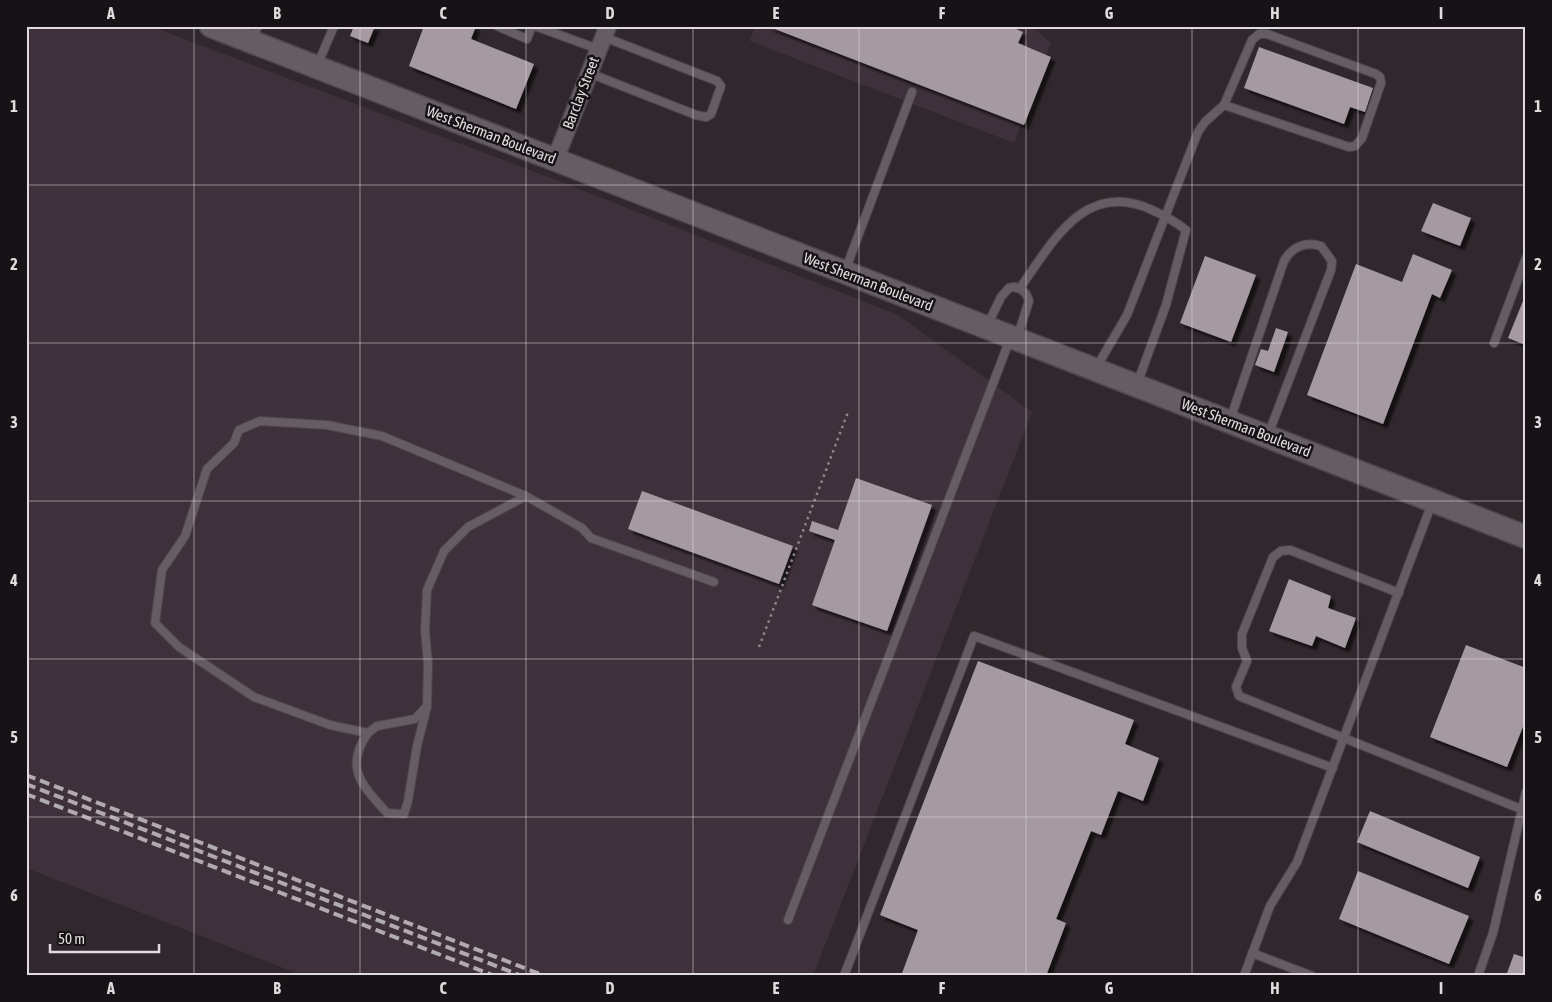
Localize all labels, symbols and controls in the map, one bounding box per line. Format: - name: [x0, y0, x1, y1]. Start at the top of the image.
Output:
- text: A: [106, 4, 115, 22]
- text: B: [273, 4, 281, 22]
- text: C: [439, 4, 447, 22]
- text: D: [606, 4, 615, 22]
- text: E: [773, 4, 780, 22]
- text: F: [939, 4, 946, 22]
- text: G: [1105, 4, 1114, 22]
- text: H: [1270, 4, 1280, 22]
- text: I: [1439, 4, 1443, 22]
- street label: Barclay Street: [559, 54, 602, 131]
- text: 1: [10, 97, 18, 115]
- text: 1: [1534, 97, 1542, 115]
- street label: West Sherman Boulevard: [424, 102, 558, 167]
- street label: West Sherman Boulevard: [801, 249, 935, 314]
- text: 2: [10, 255, 18, 273]
- text: 2: [1534, 255, 1542, 273]
- street label: West Sherman Boulevard: [1179, 395, 1313, 460]
- text: 3: [10, 413, 18, 431]
- text: 3: [1534, 413, 1542, 431]
- text: 4: [9, 571, 18, 589]
- text: 4: [1533, 571, 1542, 589]
- text: 5: [10, 728, 18, 746]
- text: 5: [1534, 728, 1542, 746]
- text: 6: [10, 886, 18, 904]
- text: 6: [1534, 886, 1542, 904]
- scale bar: [50, 922, 159, 954]
- text: 50 m: [58, 930, 85, 947]
- text: A: [106, 979, 115, 997]
- text: B: [273, 979, 281, 997]
- text: C: [439, 979, 447, 997]
- text: D: [606, 979, 615, 997]
- text: E: [773, 979, 780, 997]
- text: F: [939, 979, 946, 997]
- text: G: [1105, 979, 1114, 997]
- text: H: [1270, 979, 1280, 997]
- text: I: [1439, 979, 1443, 997]

